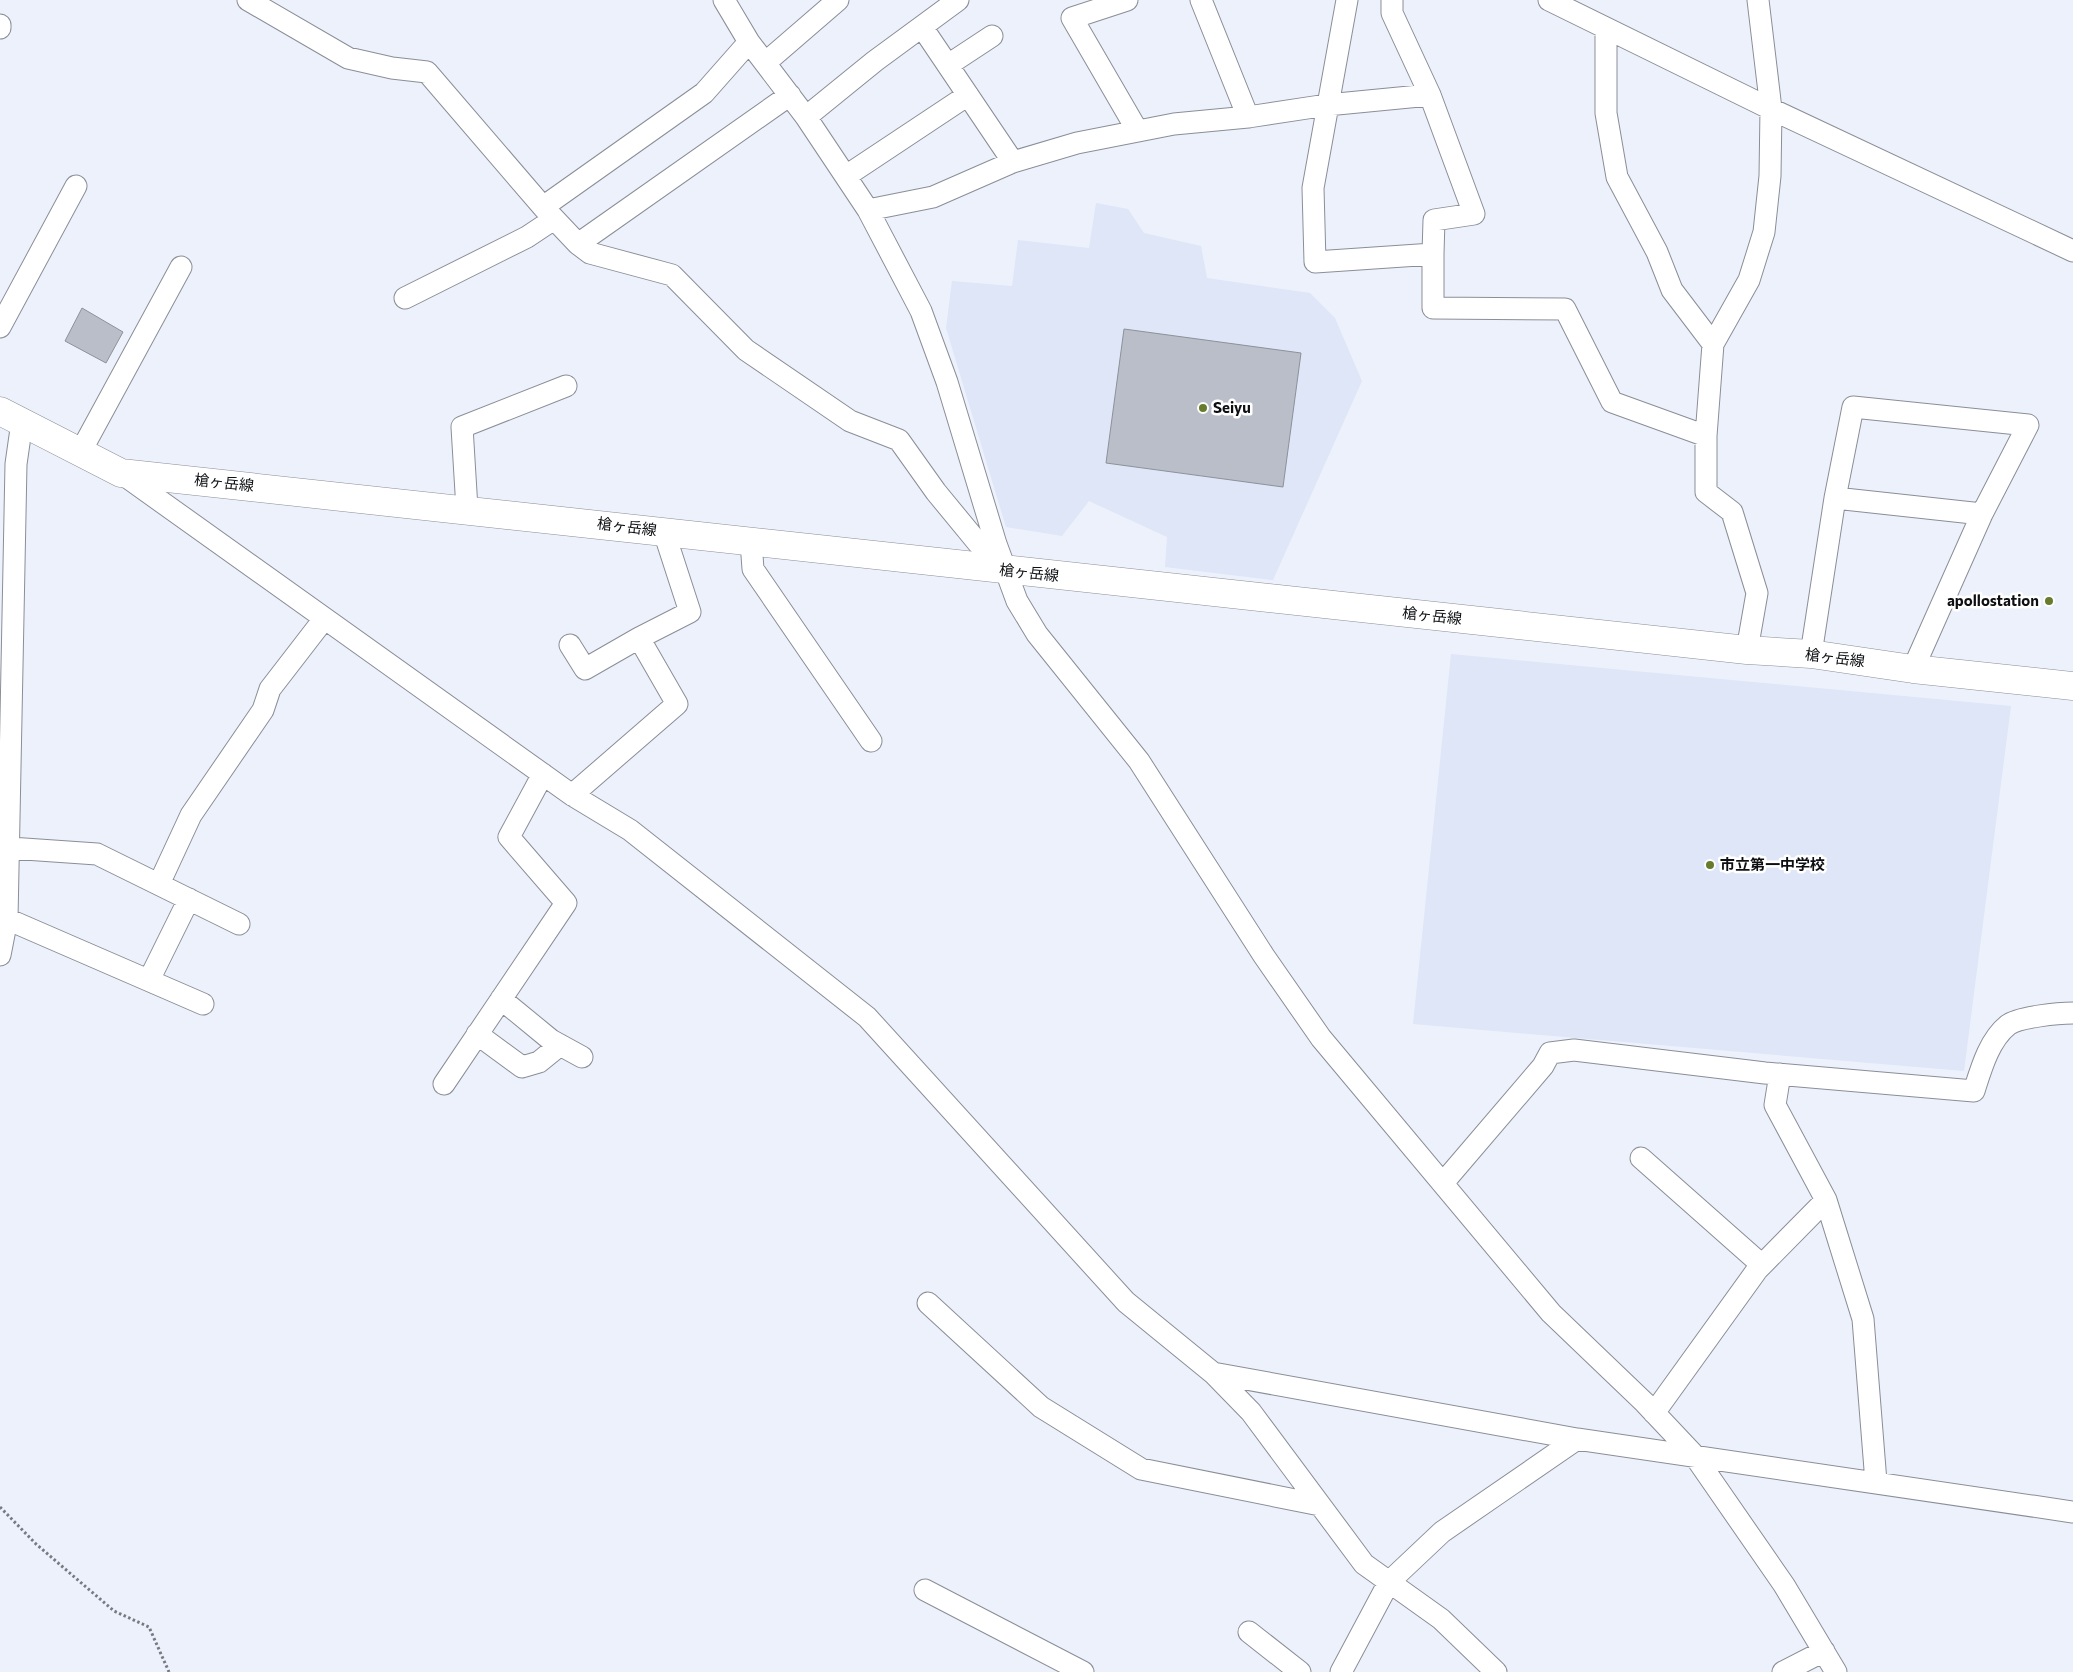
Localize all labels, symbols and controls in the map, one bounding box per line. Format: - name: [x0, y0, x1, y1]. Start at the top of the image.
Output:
- place label: Seiyu: [1213, 398, 1251, 416]
- marker: Seiyu: [1197, 402, 1209, 414]
- street label: 槍ヶ岳線: [193, 470, 255, 494]
- street label: 槍ヶ岳線: [596, 513, 658, 539]
- street label: 槍ヶ岳線: [998, 560, 1060, 584]
- place label: apollostation: [1947, 591, 2039, 609]
- marker: apollostation: [2043, 595, 2055, 607]
- street label: 槍ヶ岳線: [1401, 603, 1463, 627]
- street label: 槍ヶ岳線: [1804, 644, 1866, 670]
- place label: 市立第一中学校: [1720, 855, 1825, 873]
- marker: 市立第一中学校: [1704, 859, 1716, 871]

